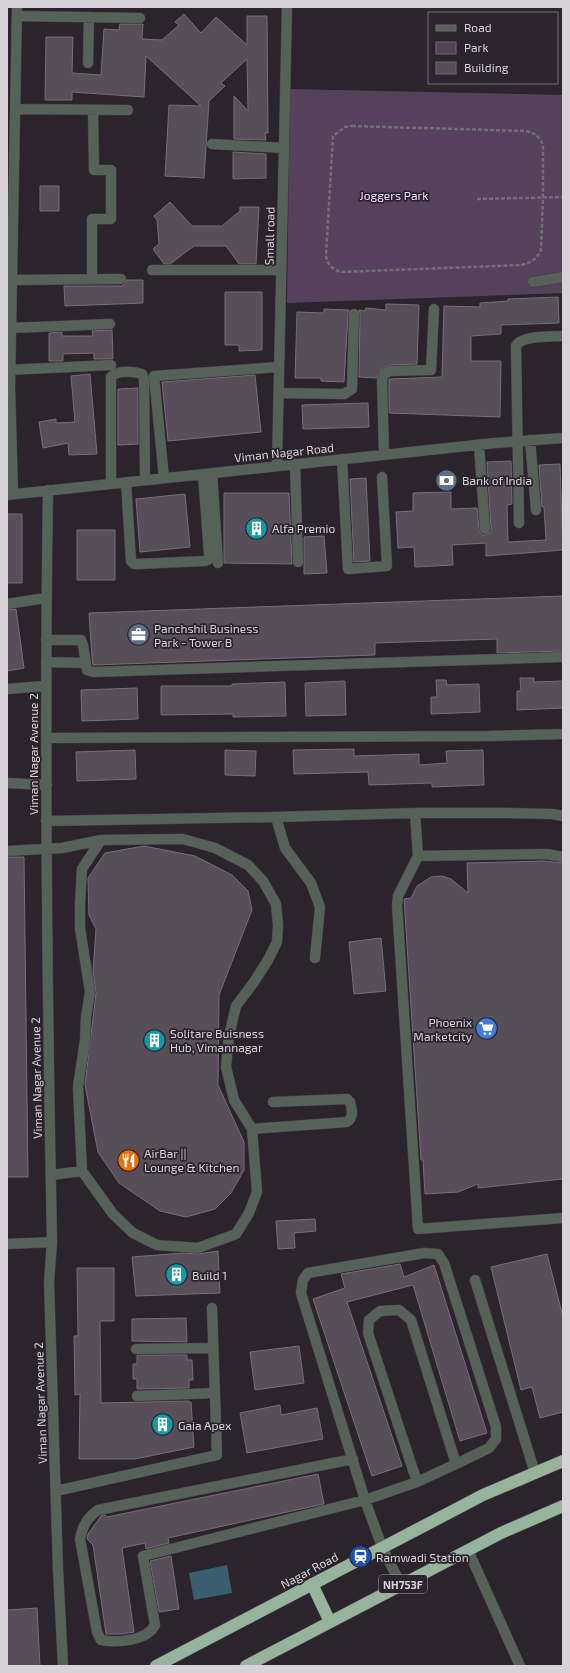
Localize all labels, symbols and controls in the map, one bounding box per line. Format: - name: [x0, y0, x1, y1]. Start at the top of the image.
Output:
- legend: [428, 12, 558, 84]
- text: Road: [464, 20, 492, 34]
- text: Park: [464, 40, 489, 54]
- text: Building: [464, 60, 509, 74]
- park label: Joggers Park: [360, 188, 428, 202]
- street label: Small road: [261, 207, 277, 265]
- street label: Viman Nagar Road: [233, 440, 335, 464]
- bank icon: Bank of India: [434, 467, 460, 493]
- place label: Bank of India: [462, 473, 532, 487]
- building icon: Alfa Premio: [244, 515, 270, 541]
- place label: Alfa Premio: [272, 521, 335, 535]
- place label: Panchshil Business Park - Tower B: [154, 621, 258, 649]
- office icon: Panchshil Business Park - Tower B: [125, 622, 151, 648]
- street label: Viman Nagar Avenue 2: [26, 693, 40, 815]
- place label: Phoenix Marketcity: [413, 1015, 473, 1043]
- supermarket icon: Phoenix Marketcity: [474, 1016, 500, 1042]
- street label: Viman Nagar Avenue 2: [28, 1017, 44, 1139]
- place label: Solitare Buisness Hub, Vimannagar: [170, 1026, 264, 1054]
- building icon: Solitare Buisness Hub, Vimannagar: [141, 1027, 167, 1053]
- place label: AirBar || Lounge & Kitchen: [144, 1146, 239, 1174]
- restaurant icon: AirBar || Lounge & Kitchen: [115, 1147, 141, 1173]
- building icon: Build 1: [163, 1262, 189, 1288]
- place label: Build 1: [192, 1268, 227, 1282]
- street label: Viman Nagar Avenue 2: [31, 1342, 49, 1464]
- building icon: Gaia Apex: [150, 1412, 176, 1438]
- place label: Gaia Apex: [178, 1418, 232, 1432]
- station icon: Ramwadi Station: [347, 1544, 373, 1570]
- street label: Nagar Road: [278, 1549, 340, 1591]
- place label: Ramwadi Station: [376, 1550, 469, 1564]
- road number: NH753F: [379, 1575, 427, 1593]

